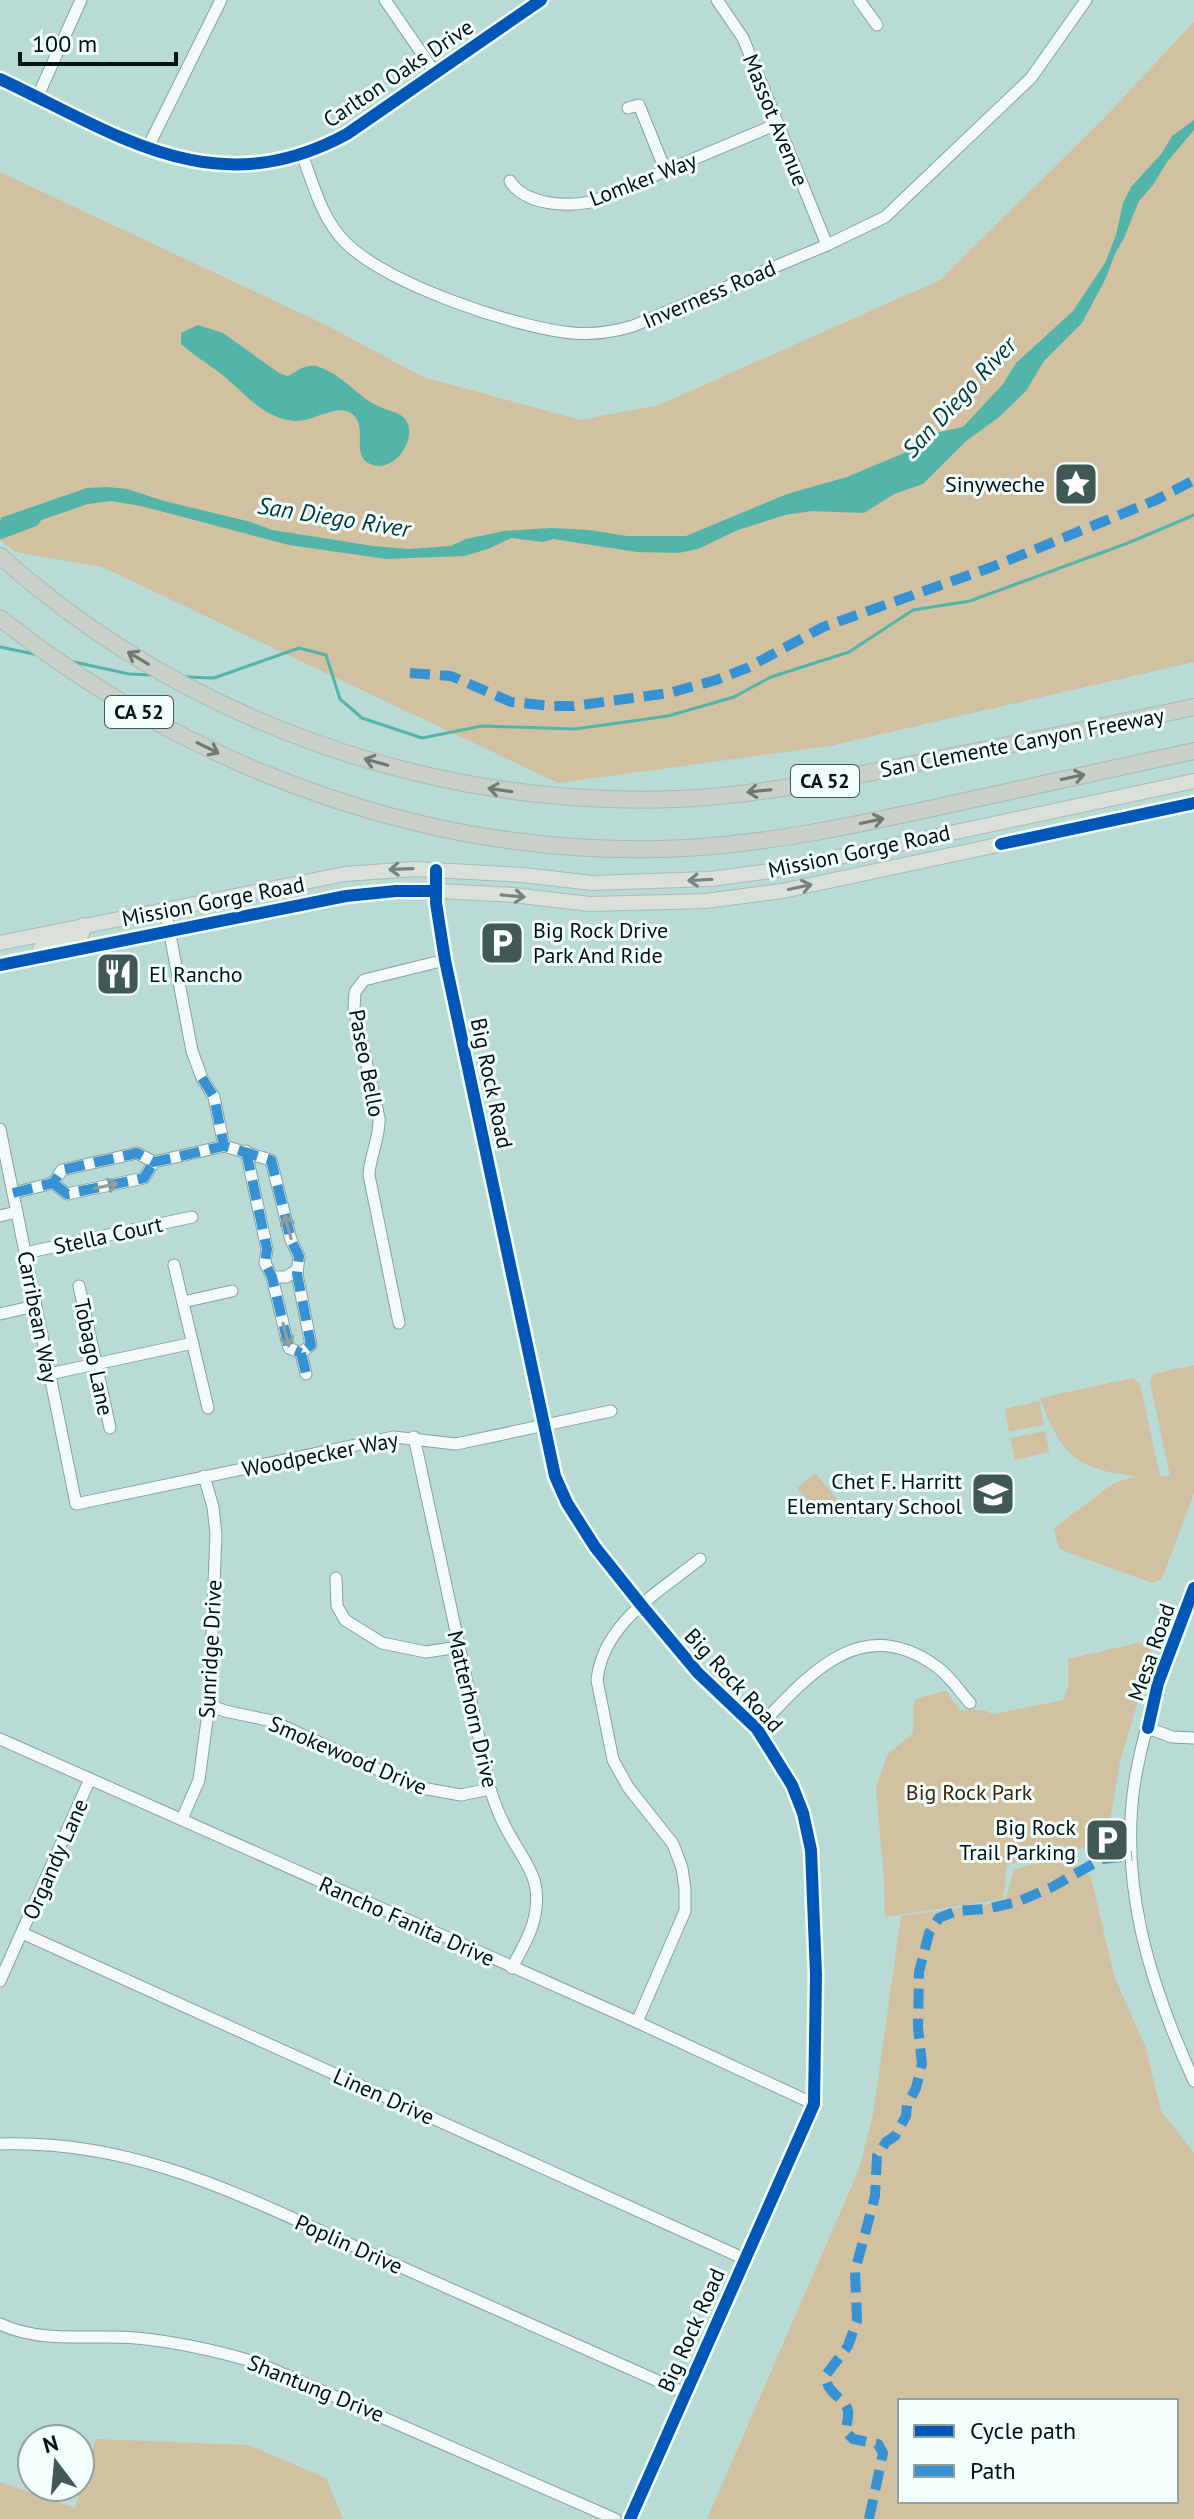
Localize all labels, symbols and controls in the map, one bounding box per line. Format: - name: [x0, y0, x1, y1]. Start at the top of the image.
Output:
- street label: Carlton Oaks Drive: [318, 13, 478, 133]
- scale bar: [20, 16, 176, 66]
- text: 100 m: [32, 28, 97, 59]
- street label: Massot Avenue: [737, 50, 815, 190]
- street label: Lomker Way: [585, 145, 701, 212]
- street label: Inverness Road: [638, 253, 780, 335]
- water label: San Diego River: [895, 328, 1024, 464]
- place icon: Sinyweche: [1052, 460, 1100, 508]
- place label: Sinyweche: [945, 470, 1045, 498]
- water label: San Diego River: [255, 490, 415, 545]
- one-way arrow: [127, 650, 151, 665]
- road number: CA 52: [105, 696, 173, 728]
- street label: San Clemente Canyon Freeway: [878, 701, 1167, 783]
- one-way arrow: [196, 741, 220, 757]
- one-way arrow: [363, 754, 389, 769]
- road number: CA 52: [791, 765, 859, 797]
- one-way arrow: [1060, 769, 1086, 784]
- one-way arrow: [488, 782, 513, 797]
- one-way arrow: [746, 784, 773, 799]
- one-way arrow: [858, 813, 884, 828]
- street label: Mission Gorge Road: [765, 818, 953, 884]
- one-way arrow: [388, 862, 415, 877]
- street label: Mission Gorge Road: [119, 870, 307, 932]
- one-way arrow: [687, 872, 714, 887]
- one-way arrow: [786, 879, 812, 894]
- one-way arrow: [499, 889, 526, 904]
- place label: Big Rock Drive Park And Ride: [533, 916, 668, 969]
- parking icon: Big Rock Drive Park And Ride: [478, 919, 526, 967]
- restaurant icon: El Rancho: [94, 950, 142, 998]
- place label: El Rancho: [149, 960, 243, 988]
- street label: Paseo Bello: [343, 1007, 391, 1119]
- street label: Big Rock Road: [465, 1015, 519, 1151]
- one-way arrow: [93, 1177, 118, 1192]
- street label: Stella Court: [51, 1210, 166, 1260]
- one-way arrow: [279, 1215, 294, 1241]
- street label: Carribean Way: [11, 1249, 65, 1386]
- street label: Tobago Lane: [68, 1296, 120, 1418]
- one-way arrow: [279, 1322, 294, 1348]
- street label: Woodpecker Way: [240, 1425, 401, 1483]
- place label: Chet F. Harritt Elementary School: [787, 1467, 963, 1520]
- school or university icon: Chet F. Harritt Elementary School: [969, 1470, 1017, 1518]
- street label: Sunridge Drive: [192, 1579, 228, 1719]
- street label: Mesa Road: [1121, 1600, 1181, 1704]
- street label: Big Rock Road: [679, 1622, 789, 1738]
- street label: Matterhorn Drive: [441, 1628, 505, 1790]
- street label: Smokewood Drive: [265, 1709, 431, 1801]
- park label: Big Rock Park: [906, 1778, 1033, 1806]
- street label: Organdy Lane: [16, 1794, 94, 1924]
- place label: Big Rock Trail Parking: [959, 1813, 1076, 1866]
- parking icon: Big Rock Trail Parking: [1083, 1816, 1131, 1864]
- street label: Rancho Fanita Drive: [315, 1870, 499, 1972]
- street label: Linen Drive: [329, 2061, 439, 2131]
- street label: Poplin Drive: [291, 2208, 407, 2280]
- street label: Big Rock Road: [651, 2264, 731, 2396]
- street label: Shantung Drive: [244, 2348, 388, 2428]
- legend: [898, 2399, 1178, 2503]
- text: Cycle path: [970, 2415, 1076, 2446]
- north arrow: [16, 2423, 96, 2503]
- text: N: [40, 2428, 61, 2459]
- text: Path: [970, 2455, 1016, 2486]

